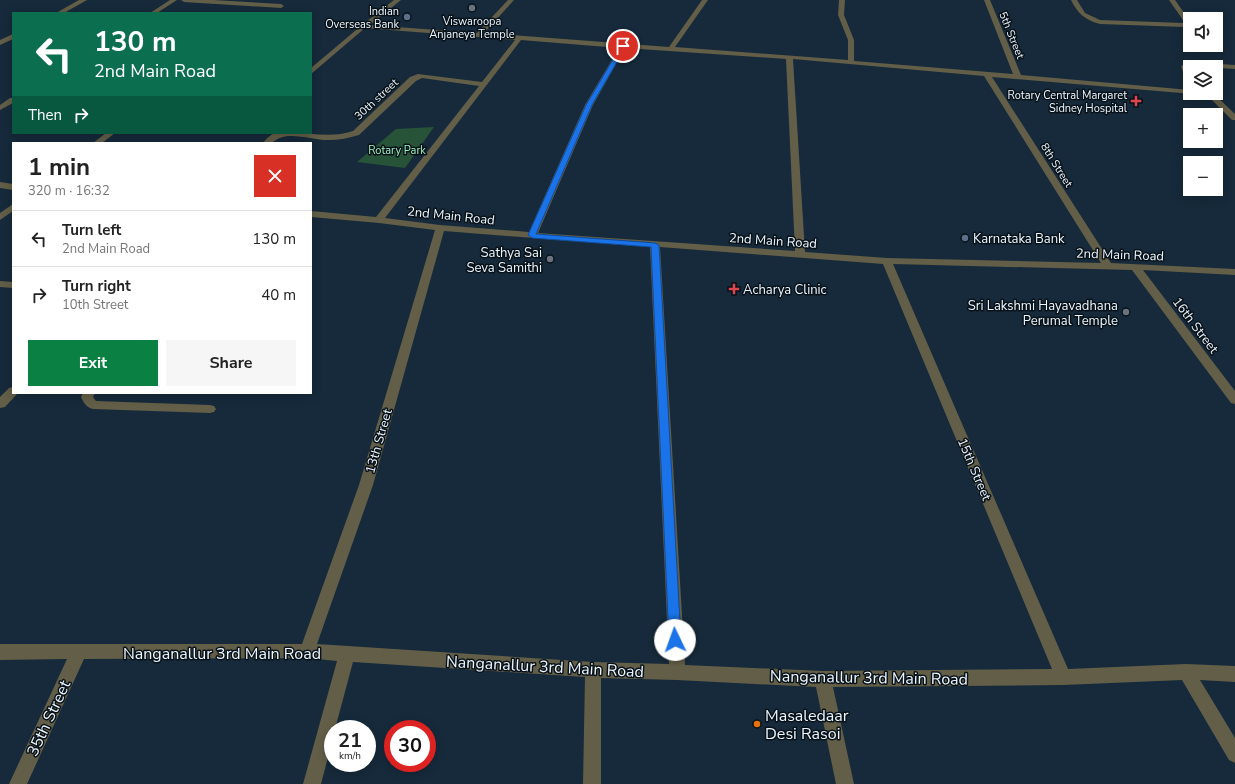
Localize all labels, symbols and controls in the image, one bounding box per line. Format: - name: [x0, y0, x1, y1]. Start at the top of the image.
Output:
- marker: Viswaroopa Anjaneya Temple: [467, 3, 477, 13]
- place label: Indian Overseas Bank: [325, 4, 399, 32]
- street label: 5th Street: [995, 9, 1028, 61]
- marker: Indian Overseas Bank: [402, 12, 412, 22]
- map controls: [1183, 12, 1223, 196]
- button: sound: [1183, 12, 1223, 52]
- place label: Viswaroopa Anjaneya Temple: [429, 14, 515, 42]
- text: 130 m: [94, 23, 177, 61]
- icon: left: [28, 28, 80, 80]
- pin: [606, 29, 640, 63]
- icon: arrive: [612, 35, 634, 57]
- text: 2nd Main Road: [94, 59, 216, 83]
- button: layers: [1183, 60, 1223, 100]
- street label: 30th street: [351, 75, 402, 123]
- place label: Rotary Central Margaret Sidney Hospital: [1008, 88, 1128, 116]
- marker: Rotary Central Margaret Sidney Hospital: [1130, 95, 1142, 107]
- icon: right: [70, 104, 92, 126]
- text: Then: [28, 105, 62, 125]
- button: +: [1183, 108, 1223, 148]
- street label: 8th Street: [1037, 140, 1076, 190]
- park label: Rotary Park: [368, 143, 426, 158]
- text: 1 min: [28, 151, 90, 183]
- button: close: [254, 155, 296, 197]
- button: −: [1183, 156, 1223, 196]
- text: 320 m · 16:32: [28, 182, 110, 200]
- street label: 2nd Main Road: [406, 202, 496, 230]
- text: Turn left: [62, 220, 121, 240]
- icon: left: [28, 228, 50, 250]
- text: 130 m: [252, 229, 296, 249]
- street label: 2nd Main Road: [728, 229, 818, 253]
- place label: Karnataka Bank: [973, 230, 1065, 248]
- marker: Karnataka Bank: [960, 233, 970, 243]
- text: 2nd Main Road: [62, 240, 150, 258]
- place label: Sathya Sai Seva Samithi: [466, 244, 542, 277]
- street label: 2nd Main Road: [1076, 244, 1164, 266]
- marker: Sathya Sai Seva Samithi: [545, 254, 555, 264]
- text: Turn right: [62, 276, 131, 296]
- place label: Acharya Clinic: [743, 281, 827, 299]
- marker: Acharya Clinic: [728, 283, 740, 295]
- icon: right: [28, 284, 50, 306]
- text: 40 m: [261, 285, 296, 305]
- street label: 16th Street: [1168, 294, 1223, 358]
- text: 10th Street: [62, 296, 128, 314]
- place label: Sri Lakshmi Hayavadhana Perumal Temple: [968, 297, 1118, 330]
- marker: Sri Lakshmi Hayavadhana Perumal Temple: [1121, 307, 1131, 317]
- button: Exit: [28, 340, 158, 386]
- button: Share: [166, 340, 296, 386]
- street label: 13th Street: [361, 406, 397, 476]
- street label: 15th Street: [953, 435, 996, 504]
- position arrow: [654, 619, 696, 661]
- street label: Nanganallur 3rd Main Road: [123, 643, 321, 665]
- street label: Nanganallur 3rd Main Road: [445, 651, 644, 683]
- street label: Nanganallur 3rd Main Road: [770, 665, 968, 691]
- street label: 35th Street: [22, 676, 76, 760]
- place label: Masaledaar Desi Rasoi: [765, 705, 849, 745]
- marker: Masaledaar Desi Rasoi: [752, 719, 762, 729]
- speed limit sign: 30: [384, 720, 436, 772]
- text: 21: [338, 727, 362, 754]
- text: km/h: [339, 749, 361, 763]

